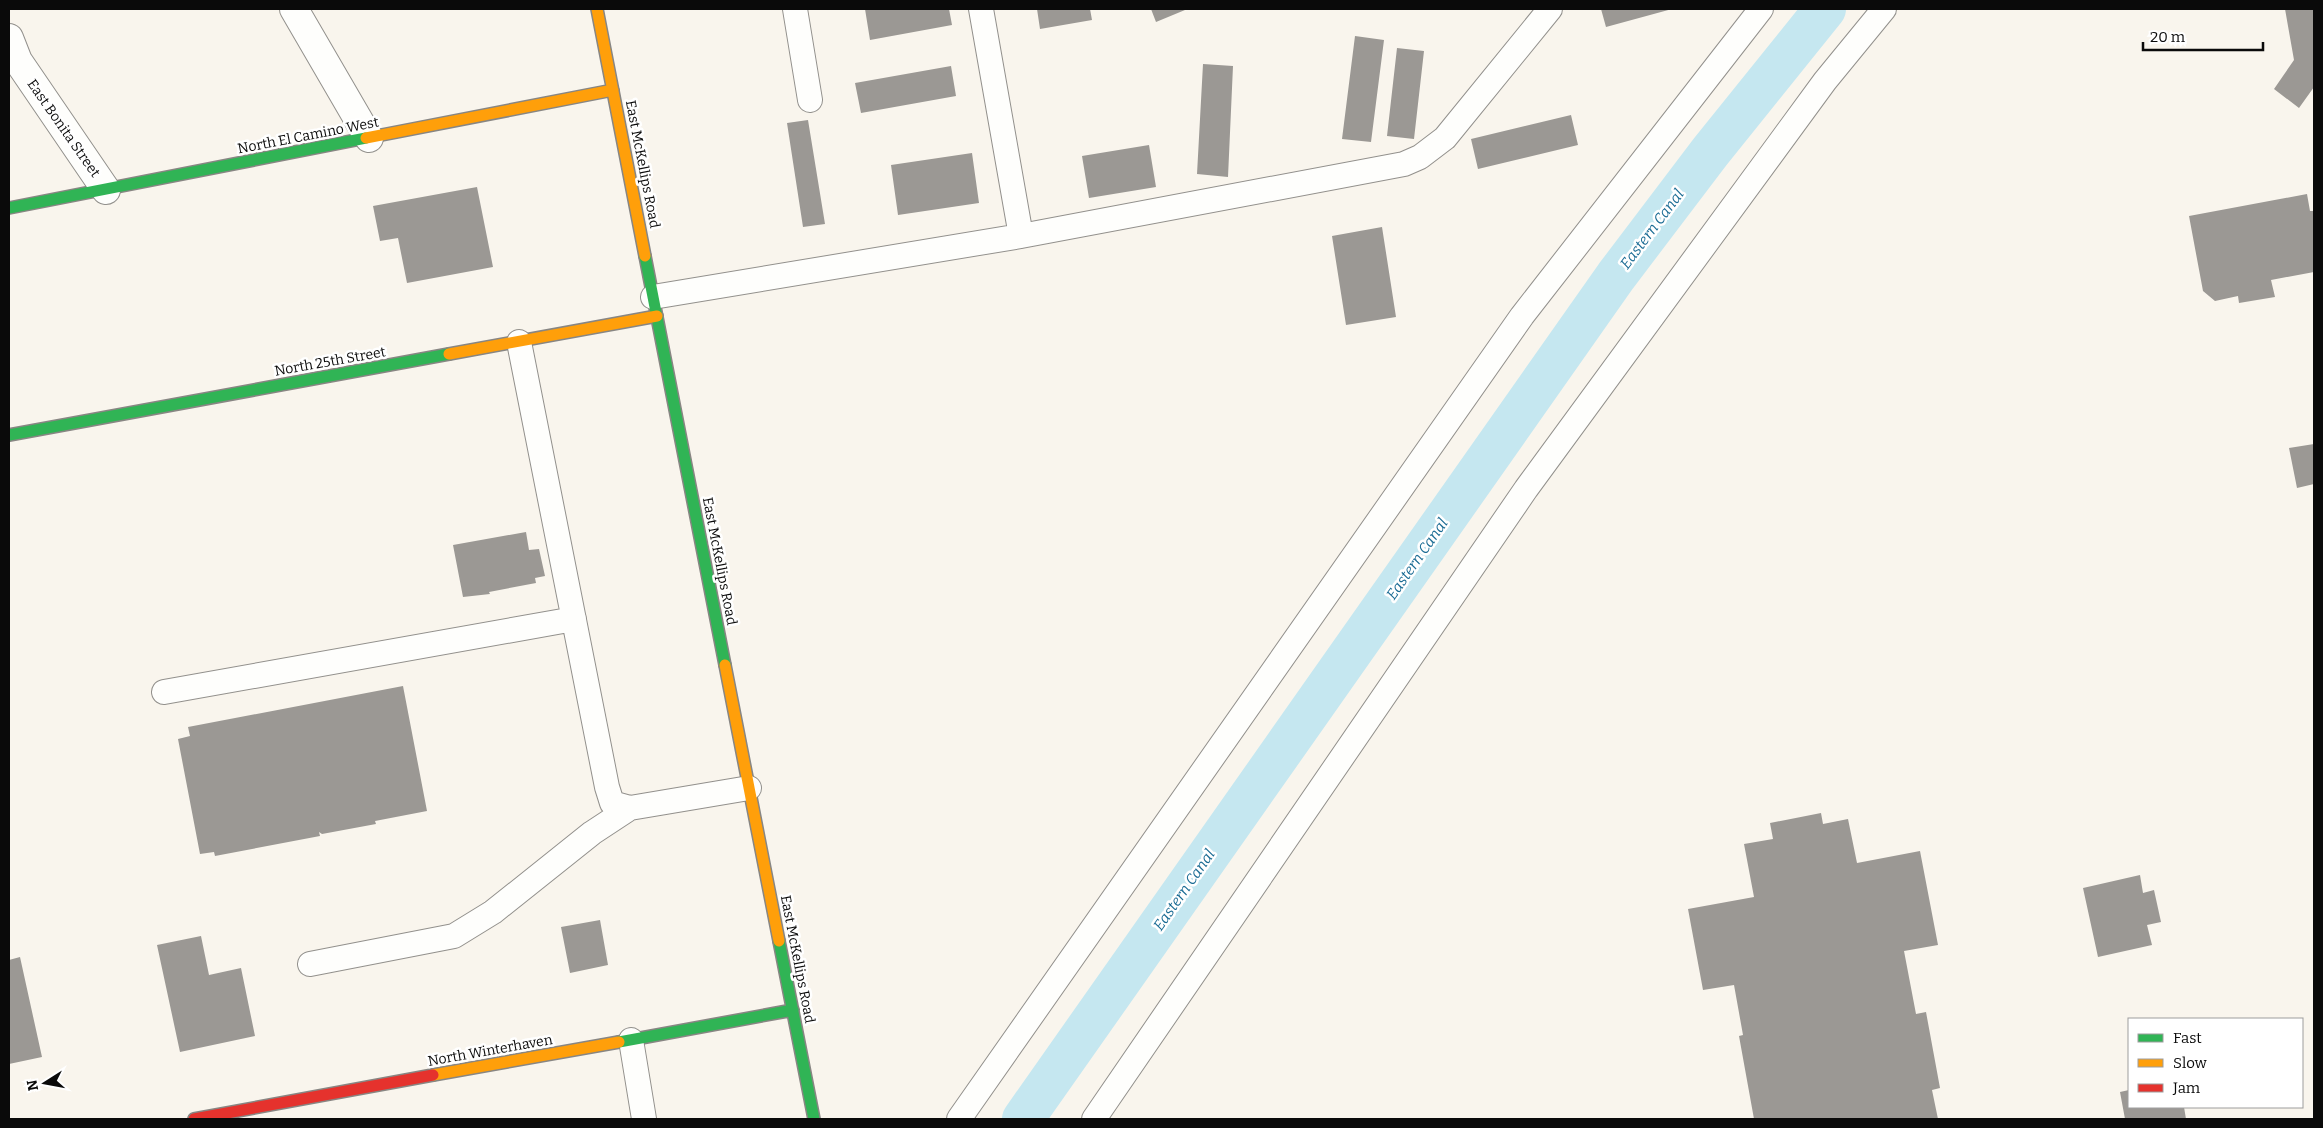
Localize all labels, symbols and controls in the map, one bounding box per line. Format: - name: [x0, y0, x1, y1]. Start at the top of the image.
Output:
- scale bar: [2143, 20, 2263, 52]
- text: 20 m: [2150, 28, 2186, 46]
- street label: East Bonita Street: [23, 76, 104, 180]
- street label: East McKellips Road: [622, 99, 663, 230]
- street label: North El Camino West: [236, 113, 380, 158]
- water label: Eastern Canal: [1616, 186, 1688, 272]
- street label: North 25th Street: [273, 343, 387, 380]
- street label: East McKellips Road: [699, 496, 740, 627]
- water label: Eastern Canal: [1382, 515, 1452, 603]
- water label: Eastern Canal: [1149, 846, 1219, 934]
- street label: East McKellips Road: [777, 894, 818, 1025]
- legend: [2128, 1018, 2303, 1108]
- text: Fast: [2173, 1029, 2202, 1047]
- street label: North Winterhaven: [426, 1031, 554, 1070]
- text: Slow: [2173, 1054, 2208, 1072]
- north arrow: [20, 1058, 70, 1108]
- text: N: [23, 1078, 42, 1092]
- text: Jam: [2172, 1079, 2201, 1097]

